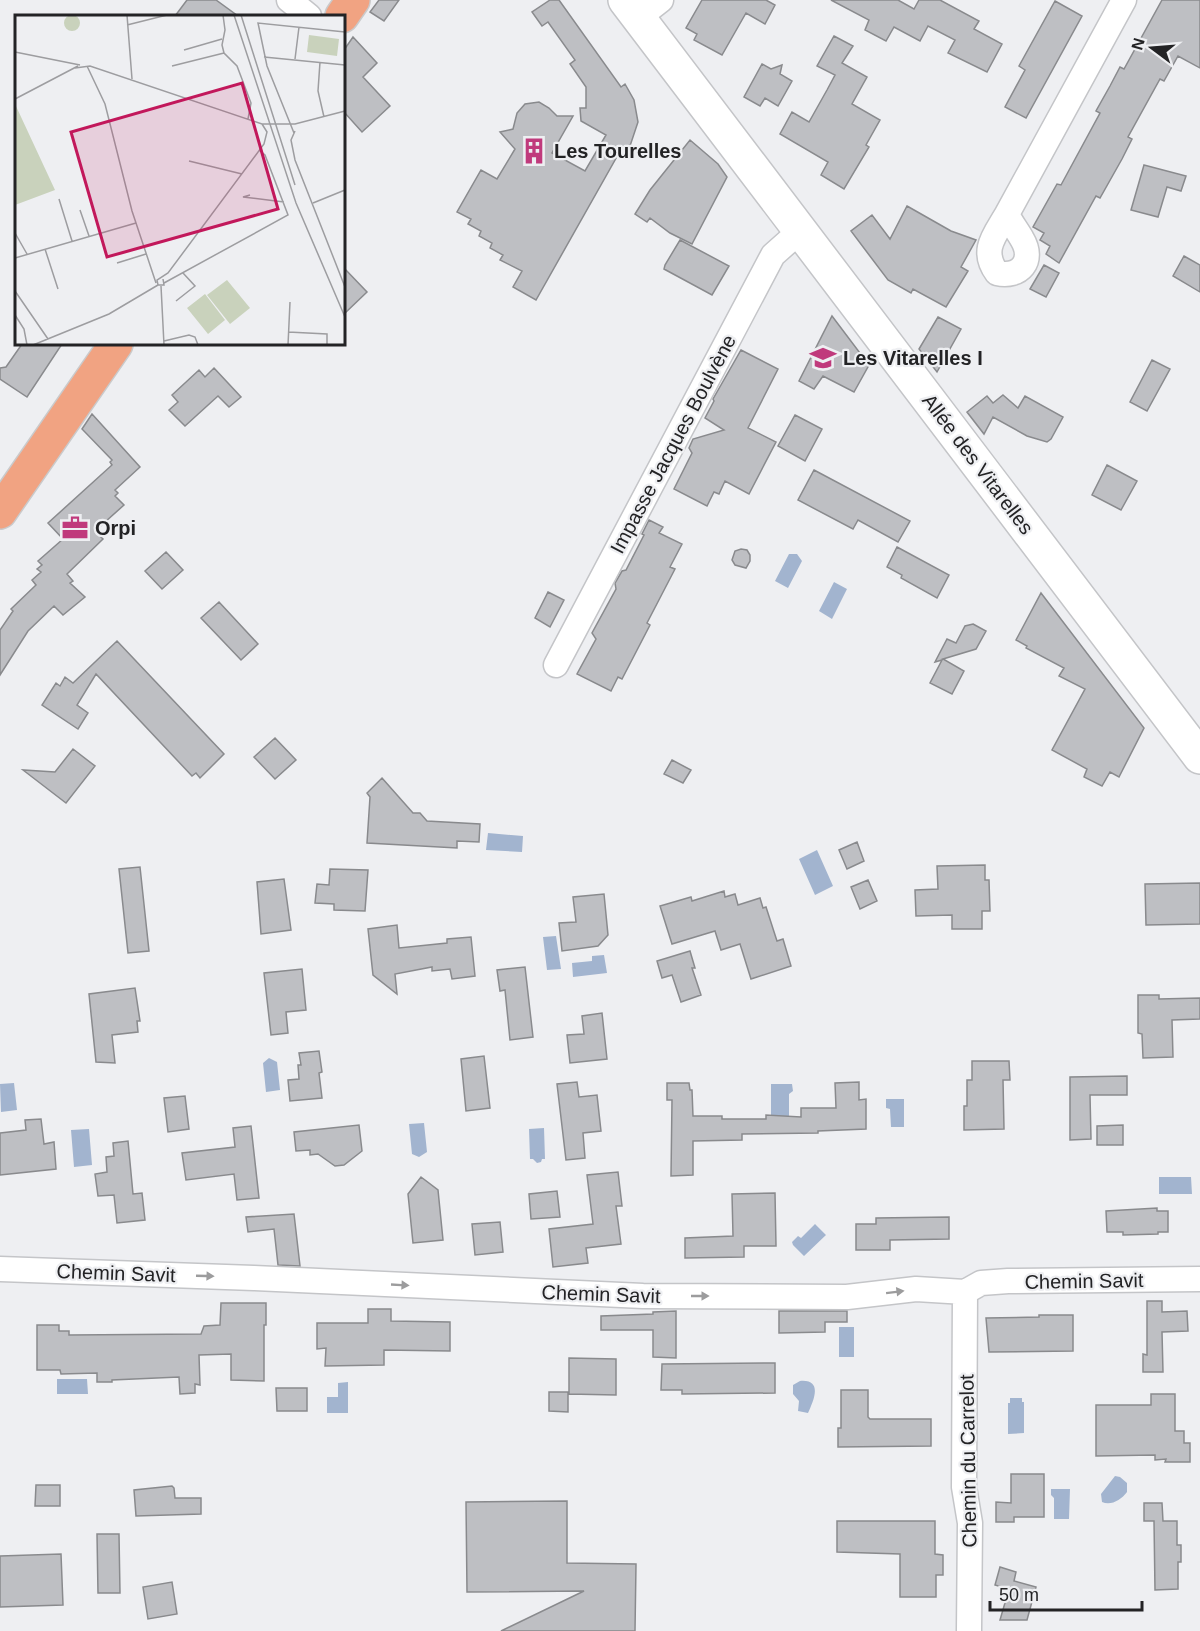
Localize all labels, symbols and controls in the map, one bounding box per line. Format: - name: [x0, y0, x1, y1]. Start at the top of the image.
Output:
- inset map: [15, 15, 345, 345]
- north arrow: [1122, 18, 1182, 78]
- text: N: [1128, 36, 1148, 52]
- building icon: Les Tourelles: [519, 136, 549, 166]
- place label: Les Tourelles: [554, 140, 681, 162]
- street label: Impasse Jacques Boulvène: [606, 331, 740, 557]
- school or university icon: Les Vitarelles I: [808, 343, 838, 373]
- place label: Les Vitarelles I: [843, 347, 983, 369]
- street label: Allée des Vitarelles: [918, 390, 1038, 538]
- office icon: Orpi: [60, 513, 90, 543]
- place label: Orpi: [95, 517, 136, 539]
- street label: Chemin Savit: [56, 1260, 176, 1286]
- street label: Chemin Savit: [1024, 1269, 1144, 1293]
- one-way arrow: [196, 1272, 215, 1281]
- one-way arrow: [391, 1280, 410, 1289]
- street label: Chemin Savit: [541, 1281, 661, 1307]
- one-way arrow: [885, 1287, 904, 1296]
- one-way arrow: [690, 1291, 709, 1301]
- street label: Chemin du Carrelot: [955, 1374, 981, 1548]
- scale bar: [990, 1574, 1142, 1612]
- text: 50 m: [999, 1585, 1039, 1605]

